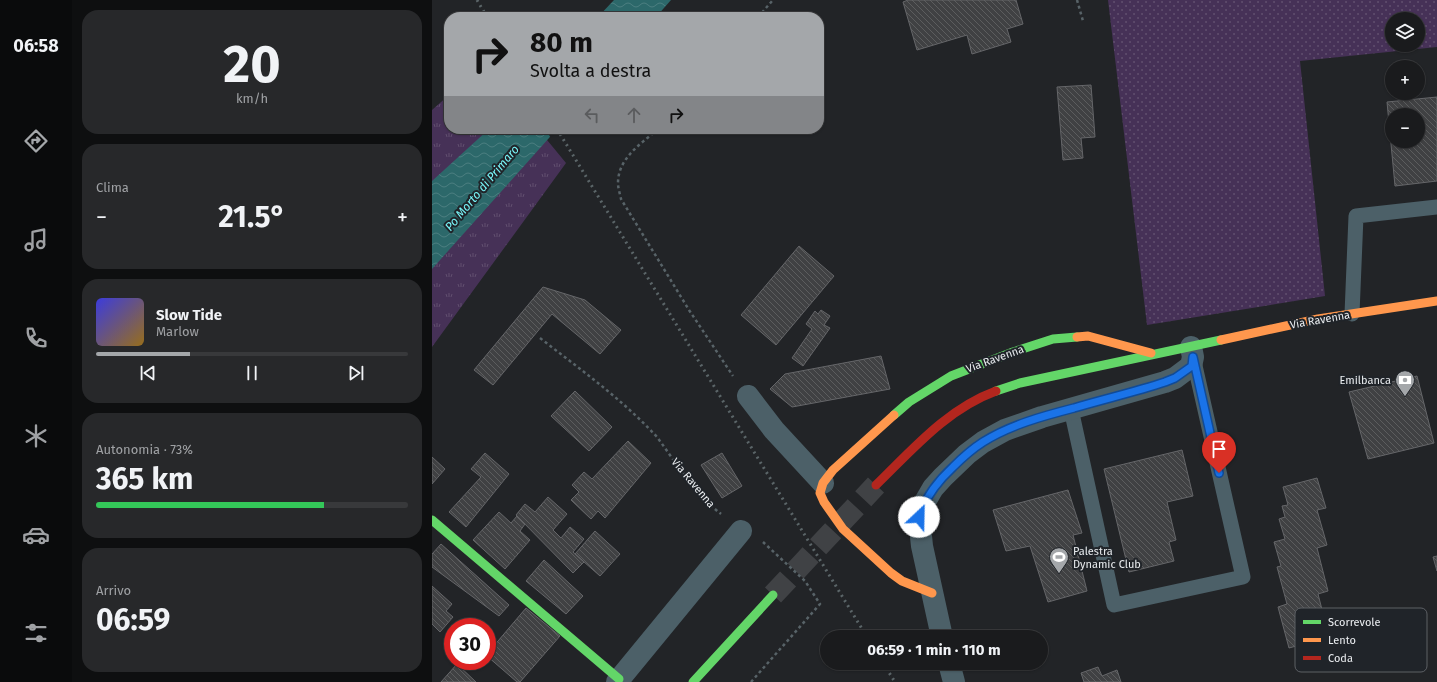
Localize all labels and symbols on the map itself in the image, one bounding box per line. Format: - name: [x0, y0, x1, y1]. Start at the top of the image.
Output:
- water label: Po Morto di Primaro: [442, 142, 522, 234]
- street label: Via Ravenna: [1289, 308, 1351, 332]
- street label: Via Ravenna: [964, 343, 1026, 375]
- bank icon: Emilbanca: [1394, 369, 1416, 397]
- place label: Emilbanca: [1339, 374, 1391, 387]
- pin: [1202, 432, 1236, 473]
- street label: Via Ravenna: [669, 456, 717, 510]
- position arrow: [898, 496, 940, 538]
- place label: Palestra Dynamic Club: [1073, 545, 1141, 571]
- sports icon: Palestra Dynamic Club: [1048, 546, 1070, 574]
- legend: [1295, 608, 1427, 672]
- text: Scorrevole: [1328, 616, 1381, 629]
- speed limit sign: 30: [444, 618, 496, 670]
- text: Lento: [1328, 634, 1356, 647]
- text: Coda: [1328, 652, 1353, 665]

